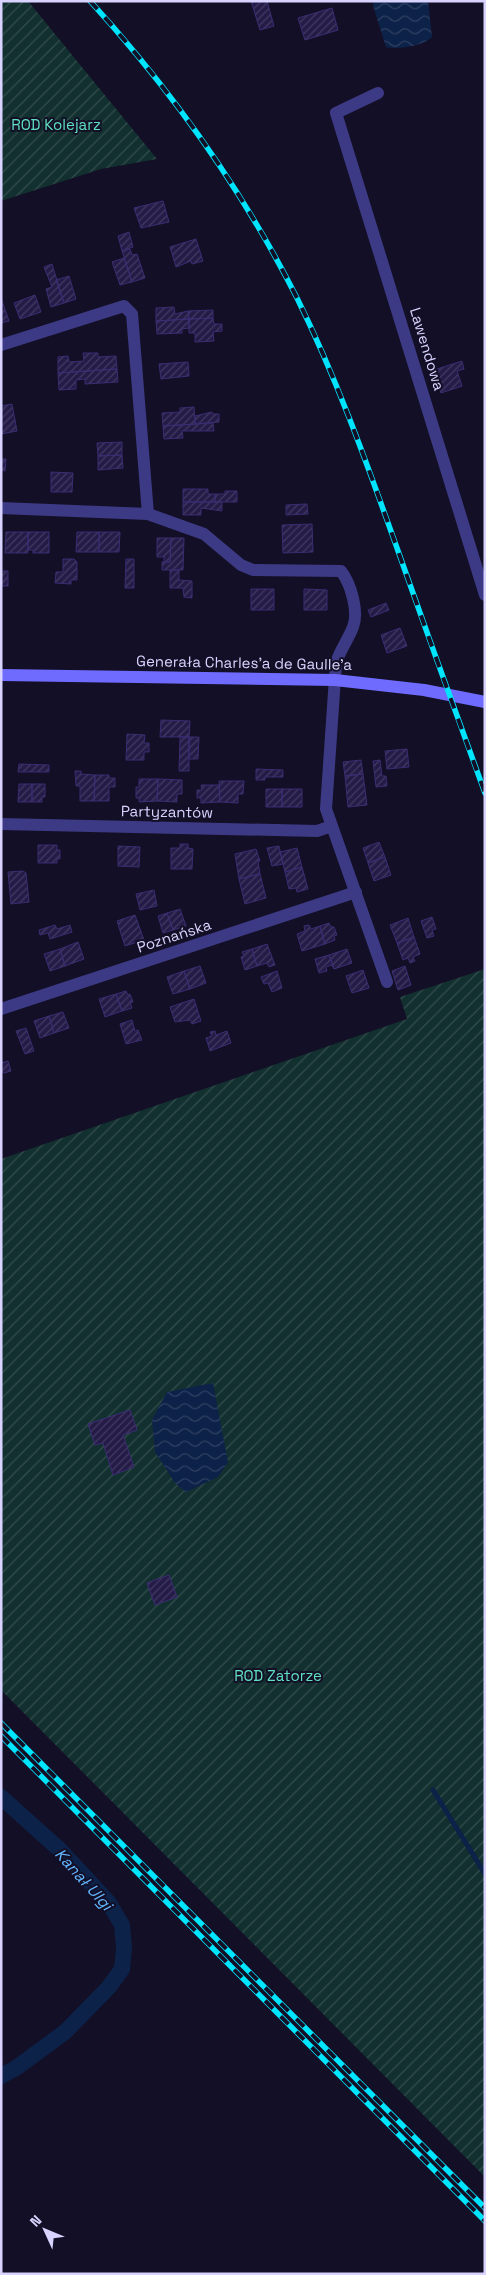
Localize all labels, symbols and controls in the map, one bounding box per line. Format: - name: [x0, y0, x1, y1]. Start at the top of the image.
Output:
- park label: ROD Kolejarz: [11, 115, 101, 134]
- street label: Lawendowa: [406, 305, 449, 393]
- street label: Generała Charles'a de Gaulle'a: [136, 651, 352, 674]
- street label: Partyzantów: [121, 801, 213, 822]
- street label: Poznańska: [134, 914, 214, 956]
- park label: ROD Zatorze: [234, 1666, 322, 1685]
- water label: Kanał Ulgi: [50, 1844, 118, 1916]
- north arrow: [20, 2205, 70, 2255]
- text: N: [26, 2211, 45, 2231]

